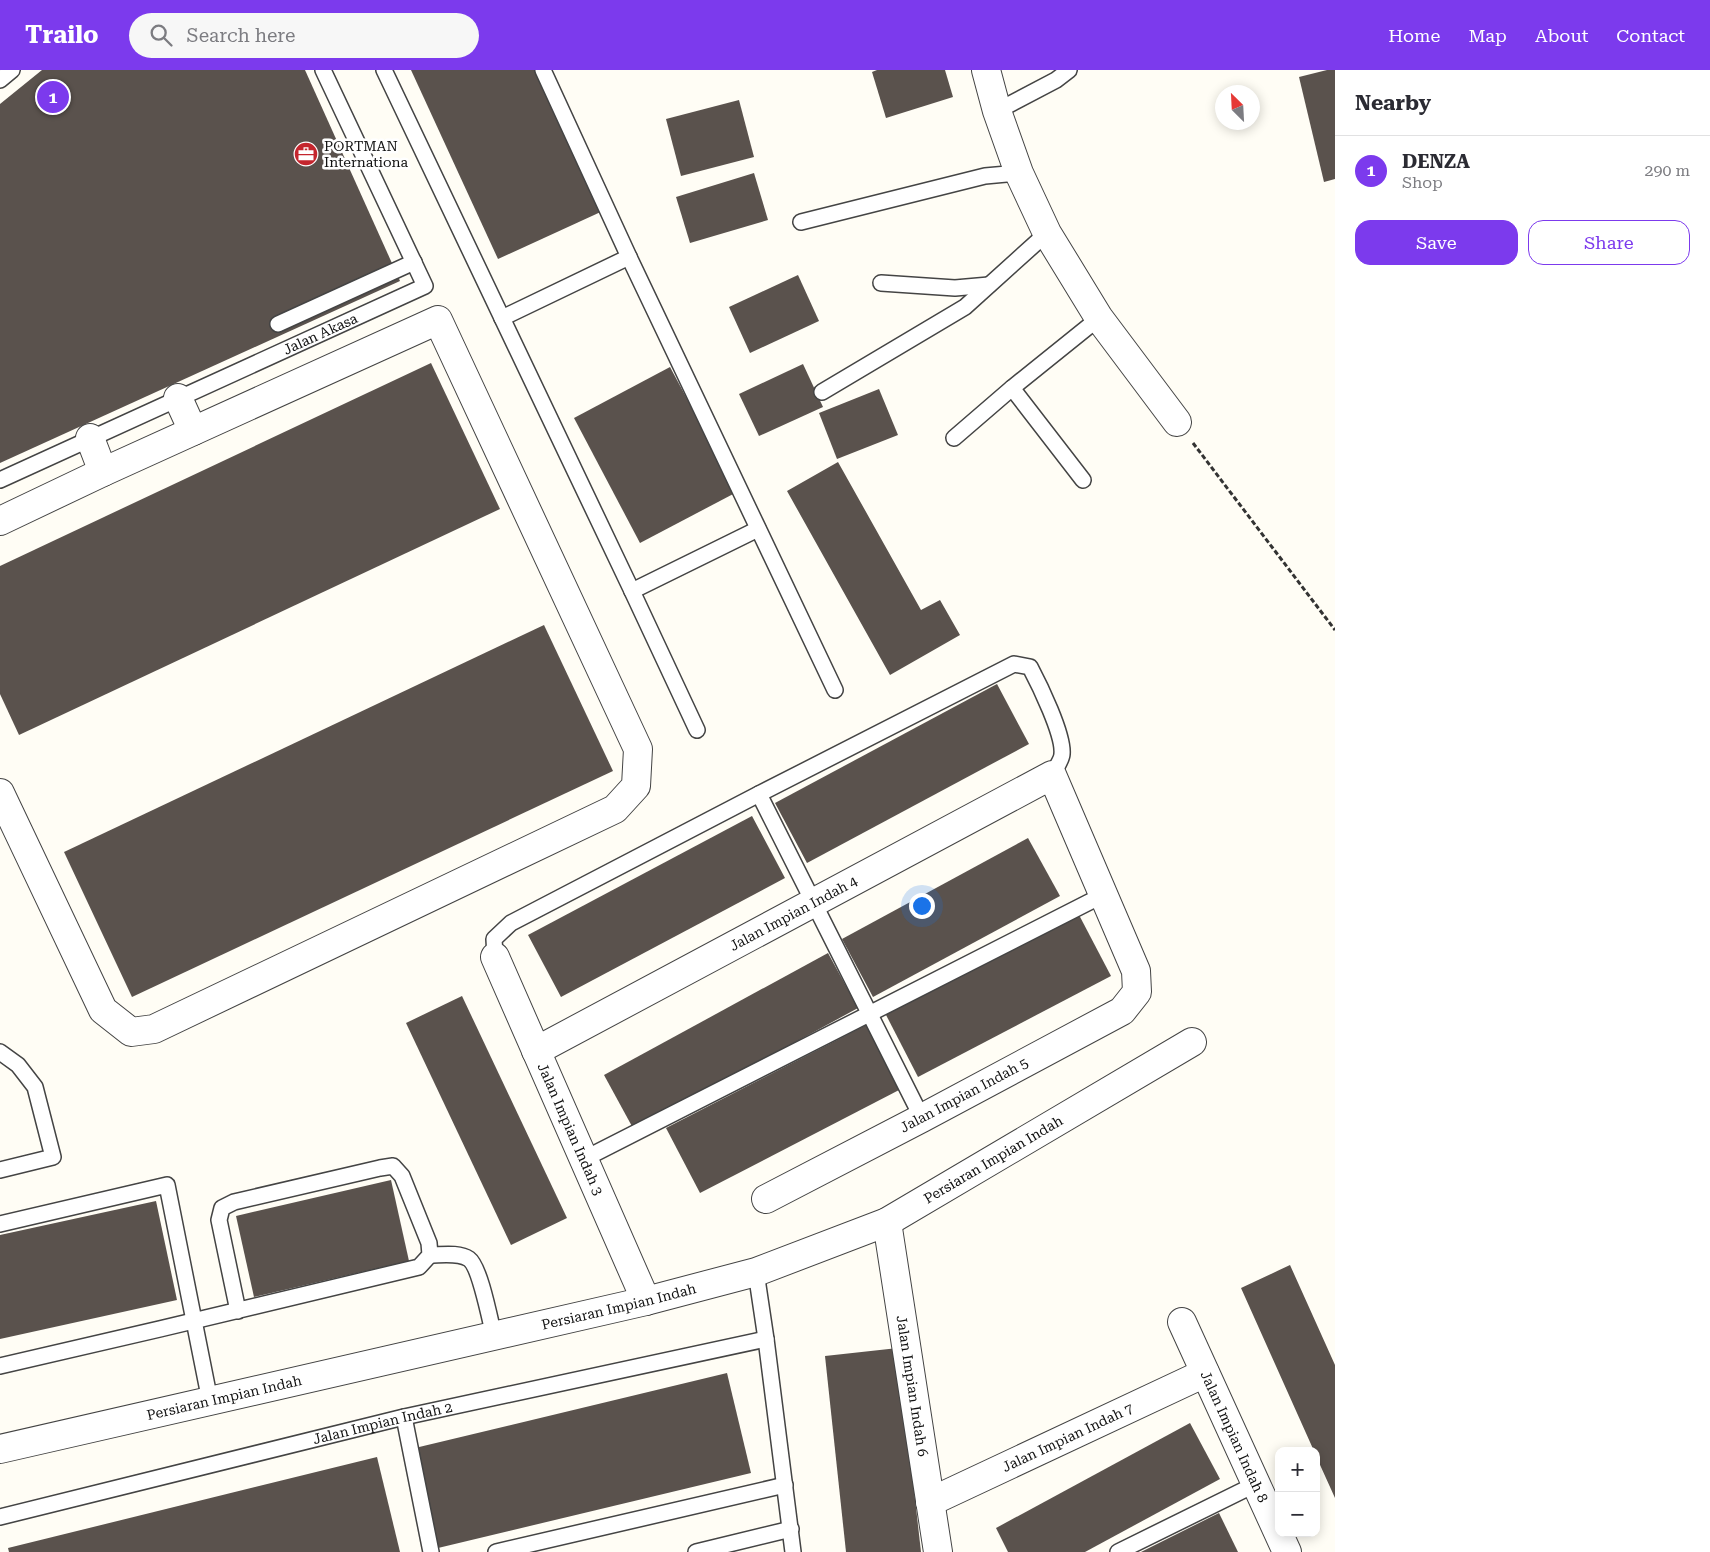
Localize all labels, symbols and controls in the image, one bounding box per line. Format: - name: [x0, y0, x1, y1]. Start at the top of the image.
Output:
- search box: [129, 13, 479, 58]
- text: Trailo: [25, 21, 99, 49]
- icon: search: [147, 21, 175, 49]
- text: Search here: [187, 24, 295, 47]
- text: Home: [1388, 25, 1440, 46]
- text: Map: [1468, 25, 1507, 46]
- text: About: [1535, 25, 1588, 46]
- text: Contact: [1616, 25, 1685, 46]
- pin: 1: [37, 78, 69, 116]
- north arrow: [1215, 85, 1260, 130]
- text: Nearby: [1355, 91, 1431, 115]
- place label: PORTMAN Internationa: [324, 138, 409, 170]
- office icon: PORTMAN Internationa: [293, 141, 319, 167]
- text: DENZA: [1402, 150, 1470, 173]
- text: 1: [1367, 161, 1375, 180]
- text: 290 m: [1644, 161, 1690, 180]
- text: Shop: [1402, 173, 1443, 192]
- button: Save: [1355, 220, 1518, 265]
- button: Share: [1528, 220, 1690, 265]
- street label: Jalan Akasa: [281, 310, 360, 358]
- street label: Jalan Impian Indah 4: [727, 872, 860, 954]
- your location: [909, 893, 935, 919]
- street label: Jalan Impian Indah 5: [897, 1054, 1031, 1136]
- street label: Jalan Impian Indah 3: [535, 1061, 607, 1198]
- street label: Persiaran Impian Indah: [921, 1112, 1065, 1206]
- street label: Persiaran Impian Indah: [540, 1280, 698, 1333]
- street label: Jalan Impian Indah 6: [894, 1314, 931, 1458]
- street label: Jalan Impian Indah 8: [1197, 1368, 1271, 1505]
- street label: Persiaran Impian Indah: [145, 1372, 303, 1423]
- street label: Jalan Impian Indah 2: [311, 1399, 454, 1447]
- street label: Jalan Impian Indah 7: [1000, 1400, 1136, 1475]
- map controls: [1275, 1447, 1320, 1537]
- button: +: [1275, 1447, 1320, 1492]
- button: −: [1275, 1492, 1320, 1537]

